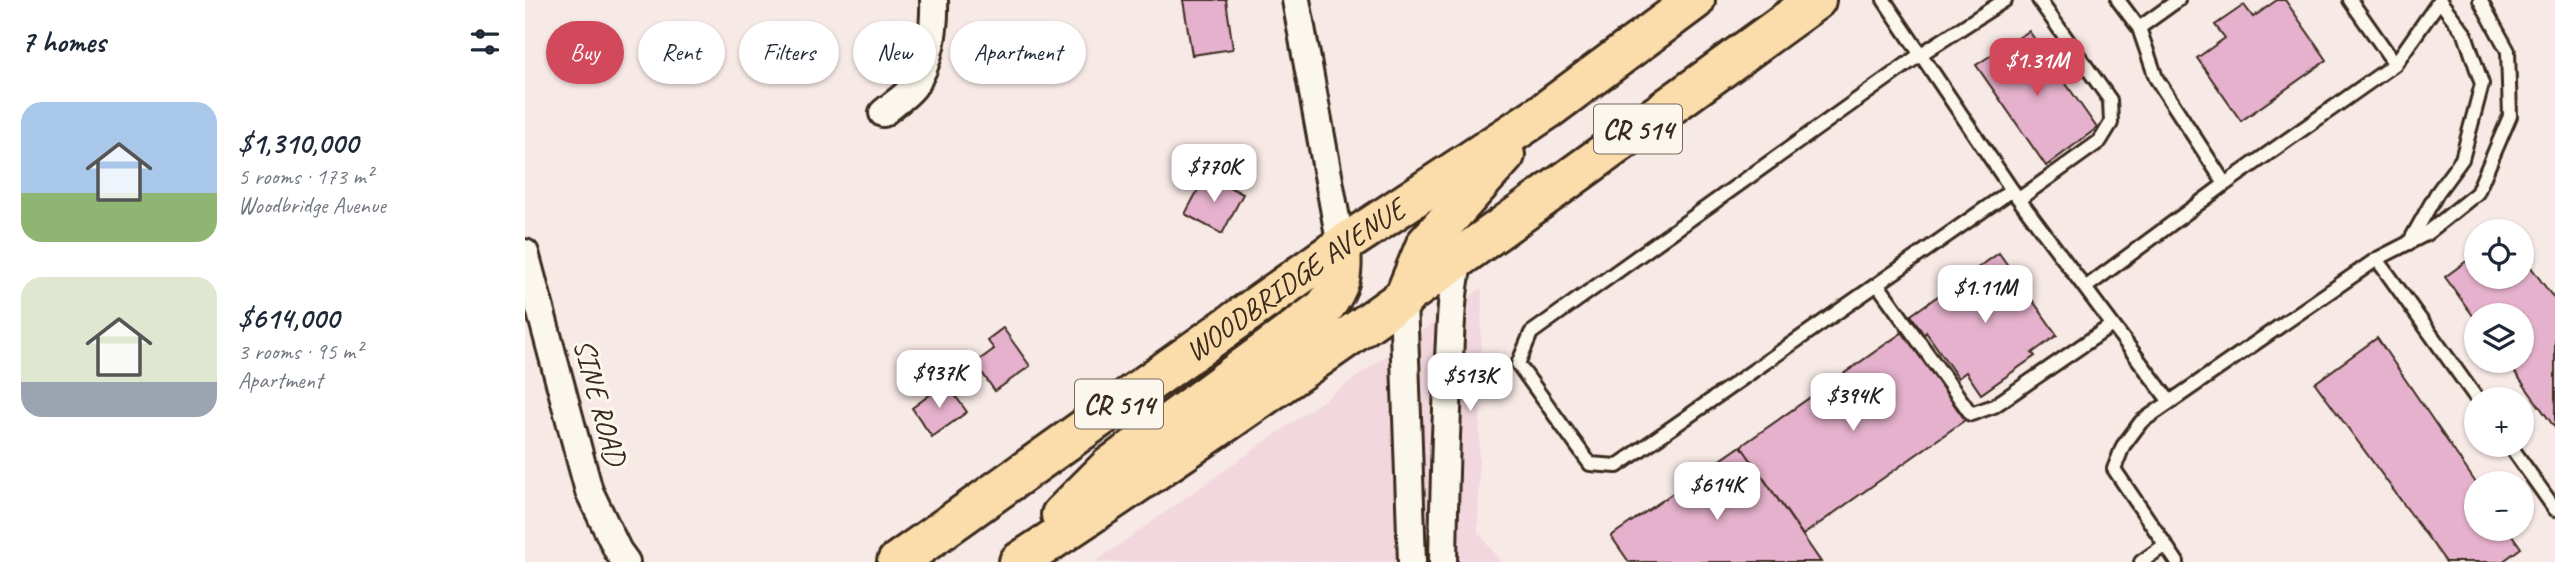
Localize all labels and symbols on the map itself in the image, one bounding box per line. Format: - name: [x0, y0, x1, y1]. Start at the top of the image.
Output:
- pin: $1.31M: [1980, 38, 2094, 98]
- road number: CR 514: [1594, 104, 1682, 154]
- pin: $770K: [1165, 144, 1263, 204]
- street label: WOODBRIDGE AVENUE: [1178, 188, 1415, 370]
- pin: $1.11M: [1928, 266, 2042, 325]
- street label: SINE ROAD: [565, 335, 636, 472]
- pin: $937K: [890, 350, 988, 410]
- pin: $513K: [1421, 354, 1519, 413]
- pin: $394K: [1804, 374, 1902, 433]
- road number: CR 514: [1075, 380, 1163, 428]
- pin: $614K: [1668, 462, 1766, 522]

